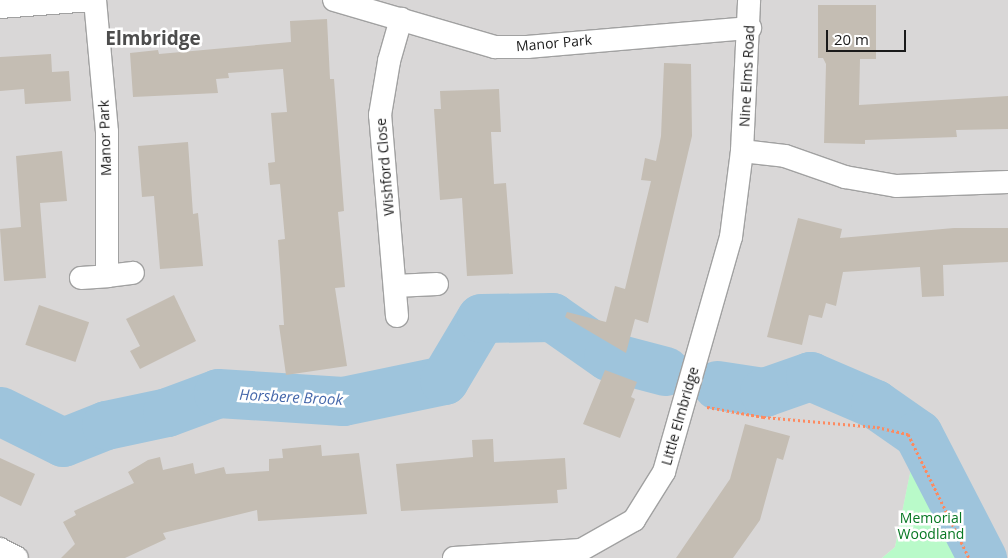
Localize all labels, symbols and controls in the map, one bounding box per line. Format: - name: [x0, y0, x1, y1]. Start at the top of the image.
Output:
- scale bar: [828, 20, 908, 52]
- street label: Nine Elms Road: [736, 25, 758, 127]
- district label: Elmbridge: [105, 28, 201, 50]
- text: 20 m: [834, 29, 869, 49]
- street label: Manor Park: [515, 31, 593, 55]
- street label: Manor Park: [95, 100, 115, 176]
- street label: Wishford Close: [372, 117, 398, 217]
- street label: Little Elmbridge: [658, 365, 702, 467]
- water label: Horsbere Brook: [239, 385, 343, 409]
- park label: Memorial Woodland: [898, 510, 964, 542]

